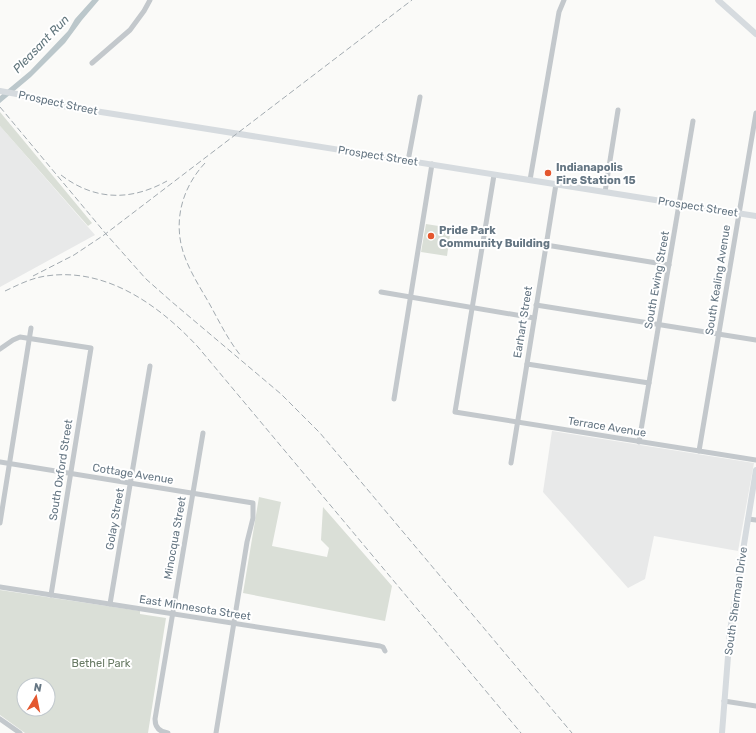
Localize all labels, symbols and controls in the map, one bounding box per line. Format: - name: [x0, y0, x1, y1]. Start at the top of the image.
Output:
- water label: Pleasant Run: [10, 12, 72, 76]
- street label: Prospect Street: [17, 88, 99, 118]
- street label: Prospect Street: [337, 143, 420, 169]
- place label: Indianapolis Fire Station 15: [556, 161, 636, 187]
- marker: Indianapolis Fire Station 15: [543, 168, 553, 178]
- street label: Prospect Street: [657, 194, 740, 220]
- place label: Pride Park Community Building: [439, 224, 550, 250]
- street label: South Kealing Avenue: [703, 224, 733, 336]
- street label: South Ewing Street: [642, 229, 672, 330]
- marker: Pride Park Community Building: [426, 231, 436, 241]
- street label: Earhart Street: [511, 284, 535, 359]
- street label: Terrace Avenue: [567, 414, 647, 440]
- street label: South Oxford Street: [47, 418, 76, 522]
- street label: Cottage Avenue: [92, 461, 174, 487]
- street label: Golay Street: [103, 486, 127, 551]
- street label: Minocqua Street: [161, 495, 189, 581]
- street label: South Sherman Drive: [722, 546, 750, 656]
- street label: East Minnesota Street: [138, 593, 252, 623]
- park label: Bethel Park: [72, 657, 131, 670]
- north arrow: [16, 677, 56, 717]
- text: N: [33, 681, 43, 695]

